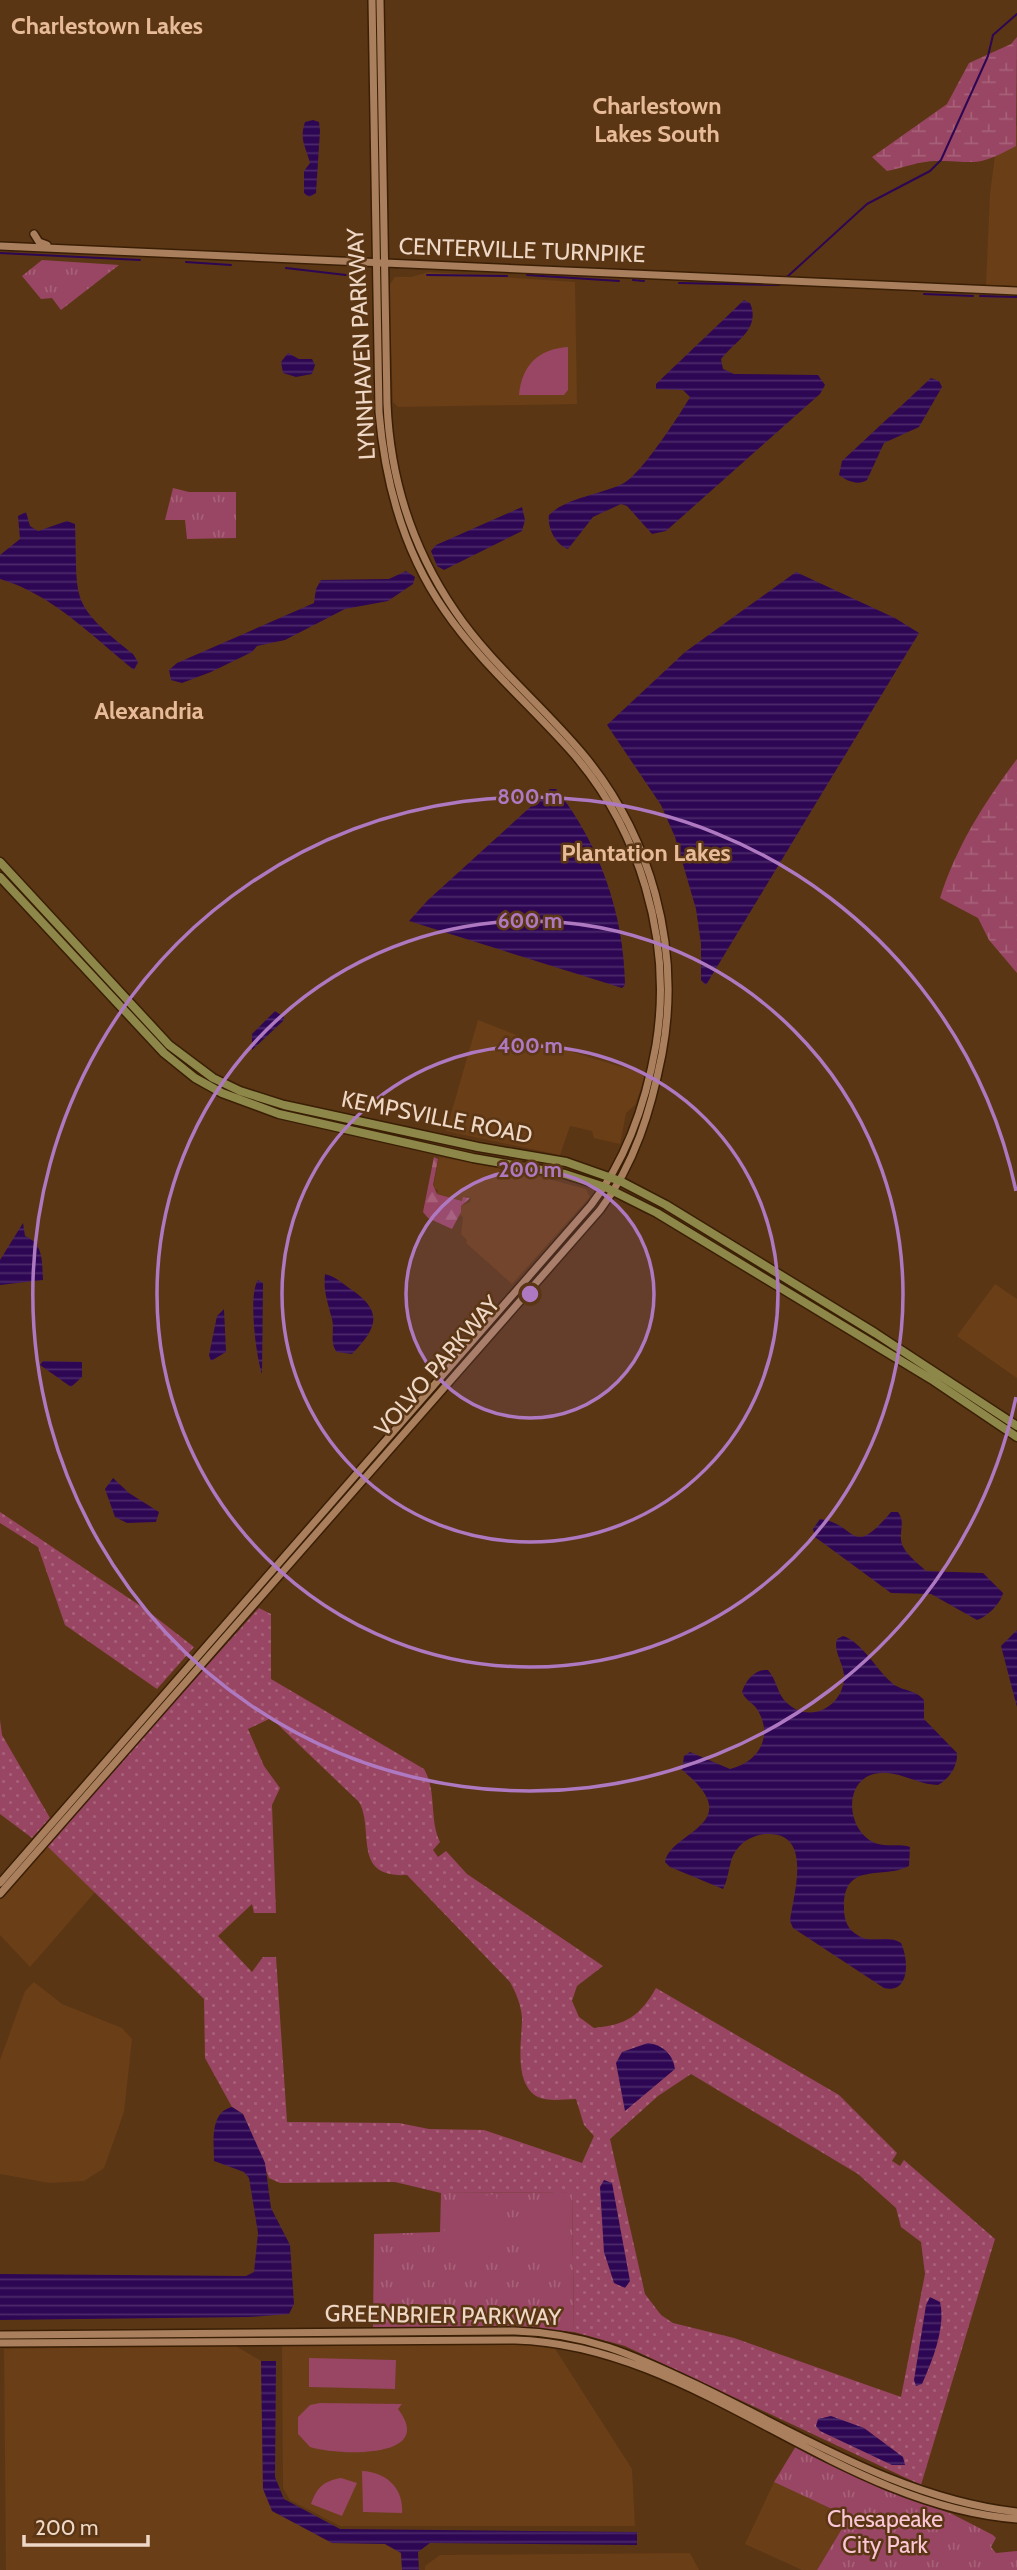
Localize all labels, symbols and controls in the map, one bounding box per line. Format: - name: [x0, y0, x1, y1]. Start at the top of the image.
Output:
- district label: Charlestown Lakes: [11, 11, 203, 40]
- district label: Charlestown Lakes South: [593, 91, 721, 148]
- street label: LYNNHAVEN PARKWAY: [341, 226, 381, 461]
- street label: CENTERVILLE TURNPIKE: [398, 232, 646, 268]
- district label: Alexandria: [94, 696, 204, 725]
- text: 800 m: [497, 784, 563, 809]
- district label: Plantation Lakes: [561, 838, 731, 867]
- text: 600 m: [498, 908, 562, 933]
- text: 400 m: [497, 1033, 563, 1058]
- street label: KEMPSVILLE ROAD: [339, 1085, 535, 1149]
- text: 200 m: [498, 1157, 562, 1182]
- centre of rings: [518, 1282, 542, 1306]
- street label: VOLVO PARKWAY: [368, 1289, 506, 1442]
- street label: GREENBRIER PARKWAY: [325, 2299, 562, 2331]
- scale bar: [24, 2504, 149, 2548]
- park label: Chesapeake City Park: [827, 2505, 943, 2559]
- text: 200 m: [35, 2515, 98, 2540]

